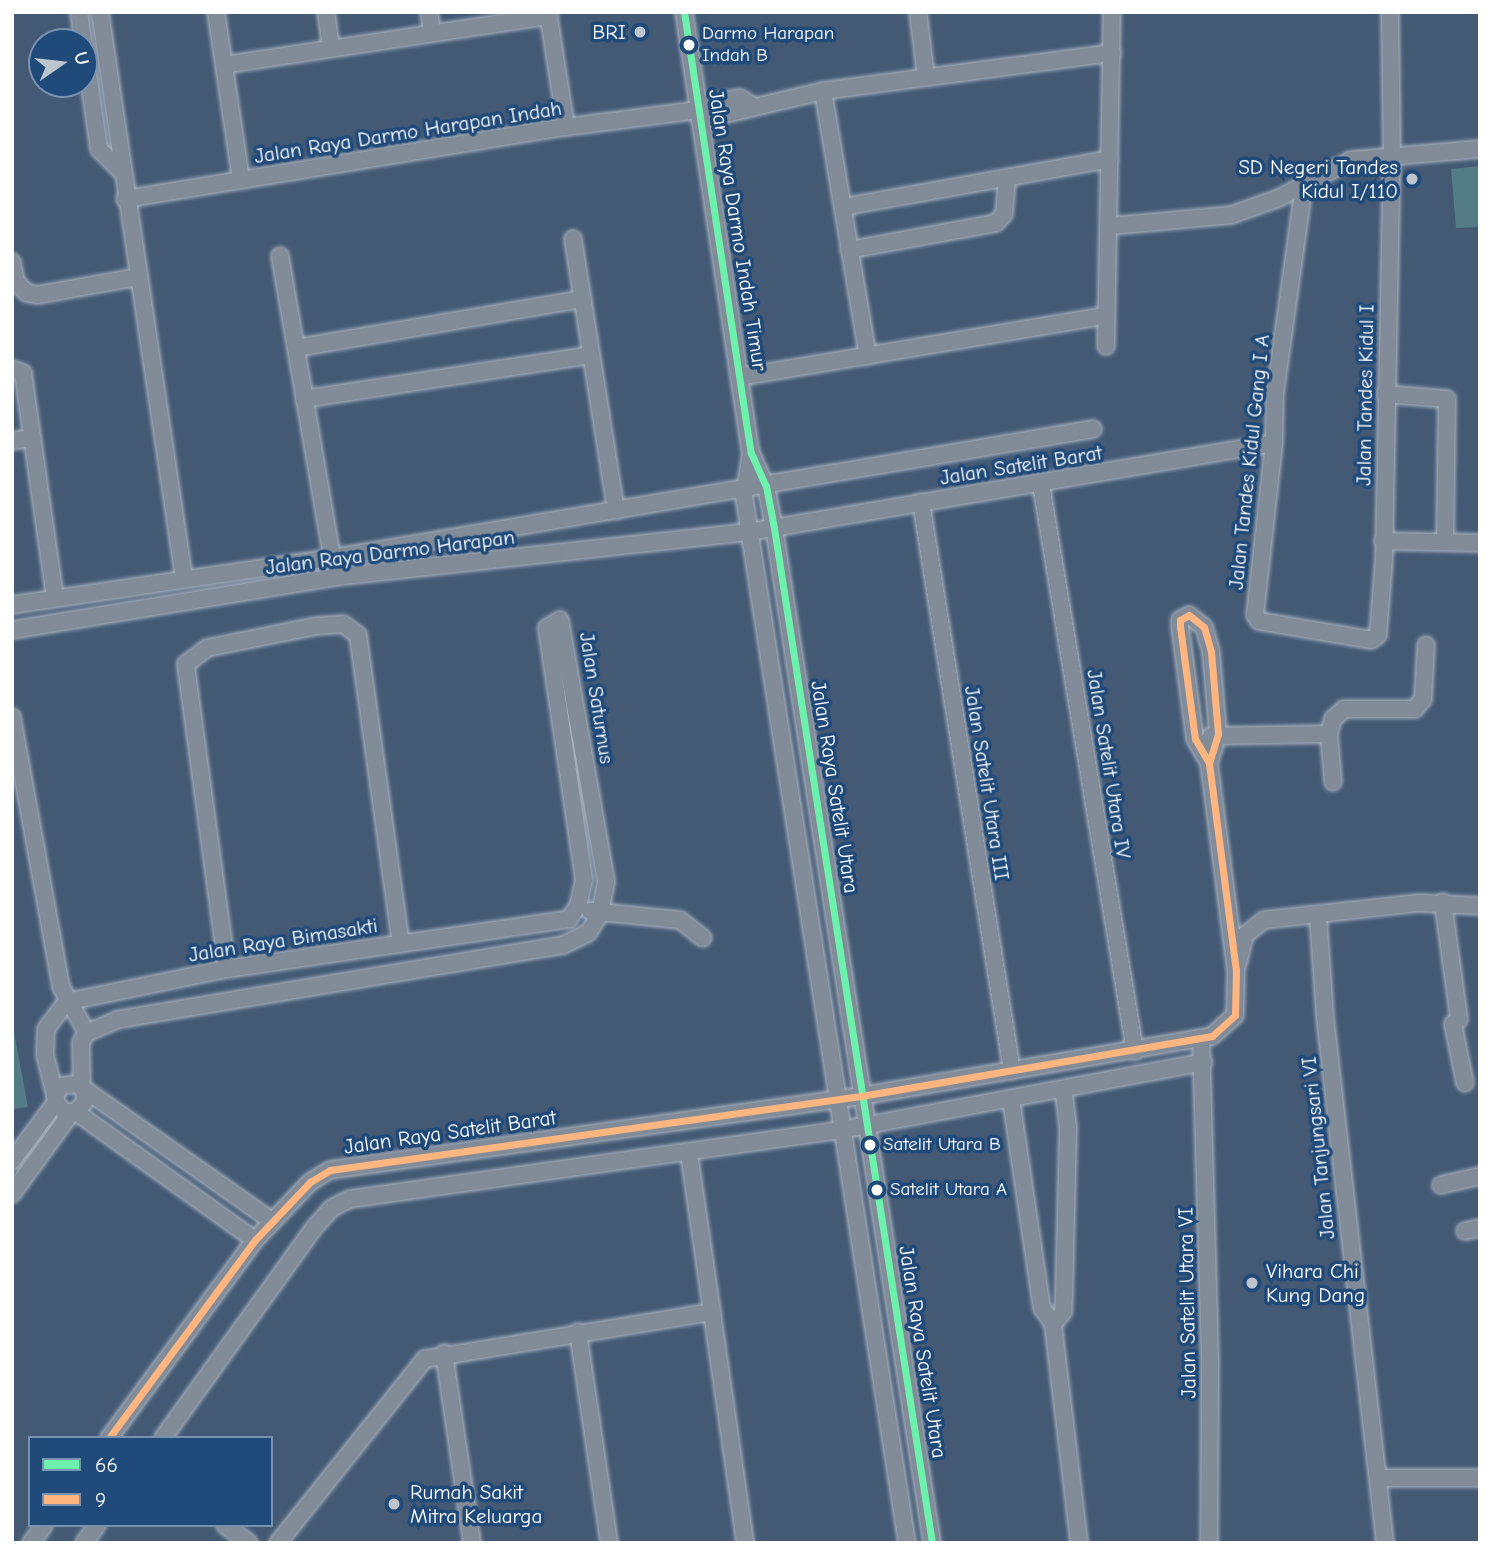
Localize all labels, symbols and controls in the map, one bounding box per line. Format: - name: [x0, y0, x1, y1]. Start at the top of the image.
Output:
- place label: BRI: [592, 19, 626, 45]
- place label: Darmo Harapan Indah B: [702, 23, 834, 67]
- marker: BRI: [632, 24, 648, 40]
- north arrow: [28, 28, 98, 98]
- marker: Darmo Harapan Indah B: [682, 38, 696, 52]
- text: U: [69, 50, 94, 67]
- street label: Jalan Raya Darmo Indah Timur: [703, 87, 773, 373]
- street label: Jalan Raya Darmo Harapan Indah: [253, 95, 563, 169]
- place label: SD Negeri Tandes Kidul I/110: [1238, 154, 1398, 204]
- marker: SD Negeri Tandes Kidul I/110: [1404, 171, 1420, 187]
- street label: Jalan Tandes Kidul I: [1351, 304, 1379, 486]
- street label: Jalan Tandes Kidul Gang I A: [1223, 333, 1275, 591]
- street label: Jalan Satelit Barat: [938, 440, 1104, 490]
- street label: Jalan Raya Darmo Harapan: [264, 524, 516, 580]
- street label: Jalan Saturnus: [574, 630, 620, 766]
- street label: Jalan Satelit Utara IV: [1082, 668, 1136, 860]
- street label: Jalan Raya Satelit Utara: [806, 679, 864, 895]
- street label: Jalan Satelit Utara III: [959, 684, 1015, 882]
- street label: Jalan Raya Bimasakti: [187, 913, 379, 967]
- street label: Jalan Tanjungsari VI: [1296, 1055, 1340, 1241]
- street label: Jalan Raya Satelit Barat: [342, 1105, 558, 1159]
- place label: Satelit Utara B: [883, 1134, 1001, 1156]
- marker: Satelit Utara B: [863, 1138, 877, 1152]
- place label: Satelit Utara A: [890, 1179, 1007, 1201]
- marker: Satelit Utara A: [870, 1183, 884, 1197]
- street label: Jalan Satelit Utara VI: [1173, 1207, 1201, 1399]
- street label: Jalan Raya Satelit Utara: [894, 1244, 952, 1460]
- place label: Vihara Chi Kung Dang: [1266, 1258, 1365, 1308]
- marker: Vihara Chi Kung Dang: [1244, 1275, 1260, 1291]
- legend: [28, 1436, 273, 1527]
- text: 66: [95, 1453, 118, 1477]
- place label: Rumah Sakit Mitra Keluarga: [410, 1479, 542, 1529]
- text: 9: [95, 1488, 106, 1512]
- marker: Rumah Sakit Mitra Keluarga: [384, 1494, 404, 1514]

